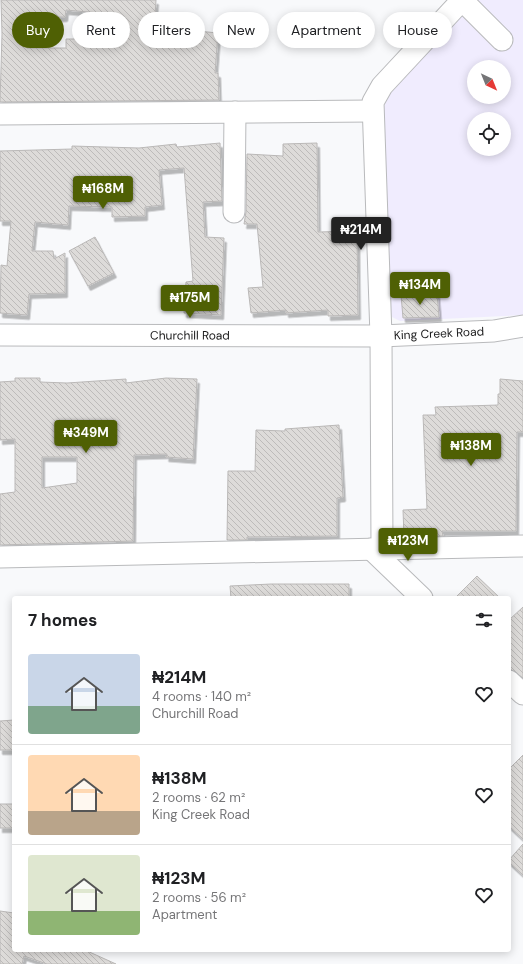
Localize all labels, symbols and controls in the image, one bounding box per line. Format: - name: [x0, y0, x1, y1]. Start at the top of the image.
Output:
- chip: Buy: [12, 12, 64, 48]
- chip: Rent: [72, 12, 130, 48]
- chip: Filters: [138, 12, 205, 48]
- chip: New: [213, 12, 269, 48]
- chip: Apartment: [277, 12, 375, 48]
- chip: House: [383, 12, 452, 48]
- north arrow: [467, 60, 511, 104]
- map controls: [467, 60, 511, 156]
- button: locate: [467, 112, 511, 156]
- pin: ₦168M: [75, 176, 131, 210]
- text: ₦168M: [82, 180, 124, 197]
- pin: ₦214M: [333, 217, 389, 251]
- text: ₦214M: [340, 221, 382, 238]
- pin: ₦134M: [392, 272, 448, 306]
- text: ₦134M: [399, 276, 441, 293]
- pin: ₦175M: [162, 285, 218, 319]
- text: ₦175M: [170, 289, 210, 306]
- street label: King Creek Road: [393, 323, 484, 343]
- street label: Churchill Road: [150, 327, 230, 344]
- pin: ₦349M: [58, 420, 114, 454]
- text: ₦349M: [63, 424, 109, 441]
- pin: ₦138M: [443, 433, 499, 467]
- text: ₦138M: [450, 437, 492, 454]
- pin: ₦123M: [380, 528, 436, 562]
- text: ₦123M: [388, 532, 428, 549]
- text: 7 homes: [28, 609, 97, 631]
- icon: filters: [473, 609, 495, 631]
- text: ₦214M: [152, 666, 206, 688]
- icon: home: [60, 670, 108, 718]
- icon: heart: [473, 683, 495, 705]
- text: 4 rooms · 140 m²: [152, 688, 251, 705]
- text: Churchill Road: [152, 705, 238, 722]
- text: ₦138M: [152, 767, 207, 789]
- icon: home: [60, 771, 108, 819]
- icon: heart: [473, 784, 495, 806]
- text: 2 rooms · 62 m²: [152, 789, 245, 806]
- text: King Creek Road: [152, 806, 250, 823]
- text: ₦123M: [152, 867, 206, 889]
- icon: home: [60, 871, 108, 919]
- icon: heart: [473, 884, 495, 906]
- text: 2 rooms · 56 m²: [152, 889, 246, 906]
- text: Apartment: [152, 906, 217, 923]

